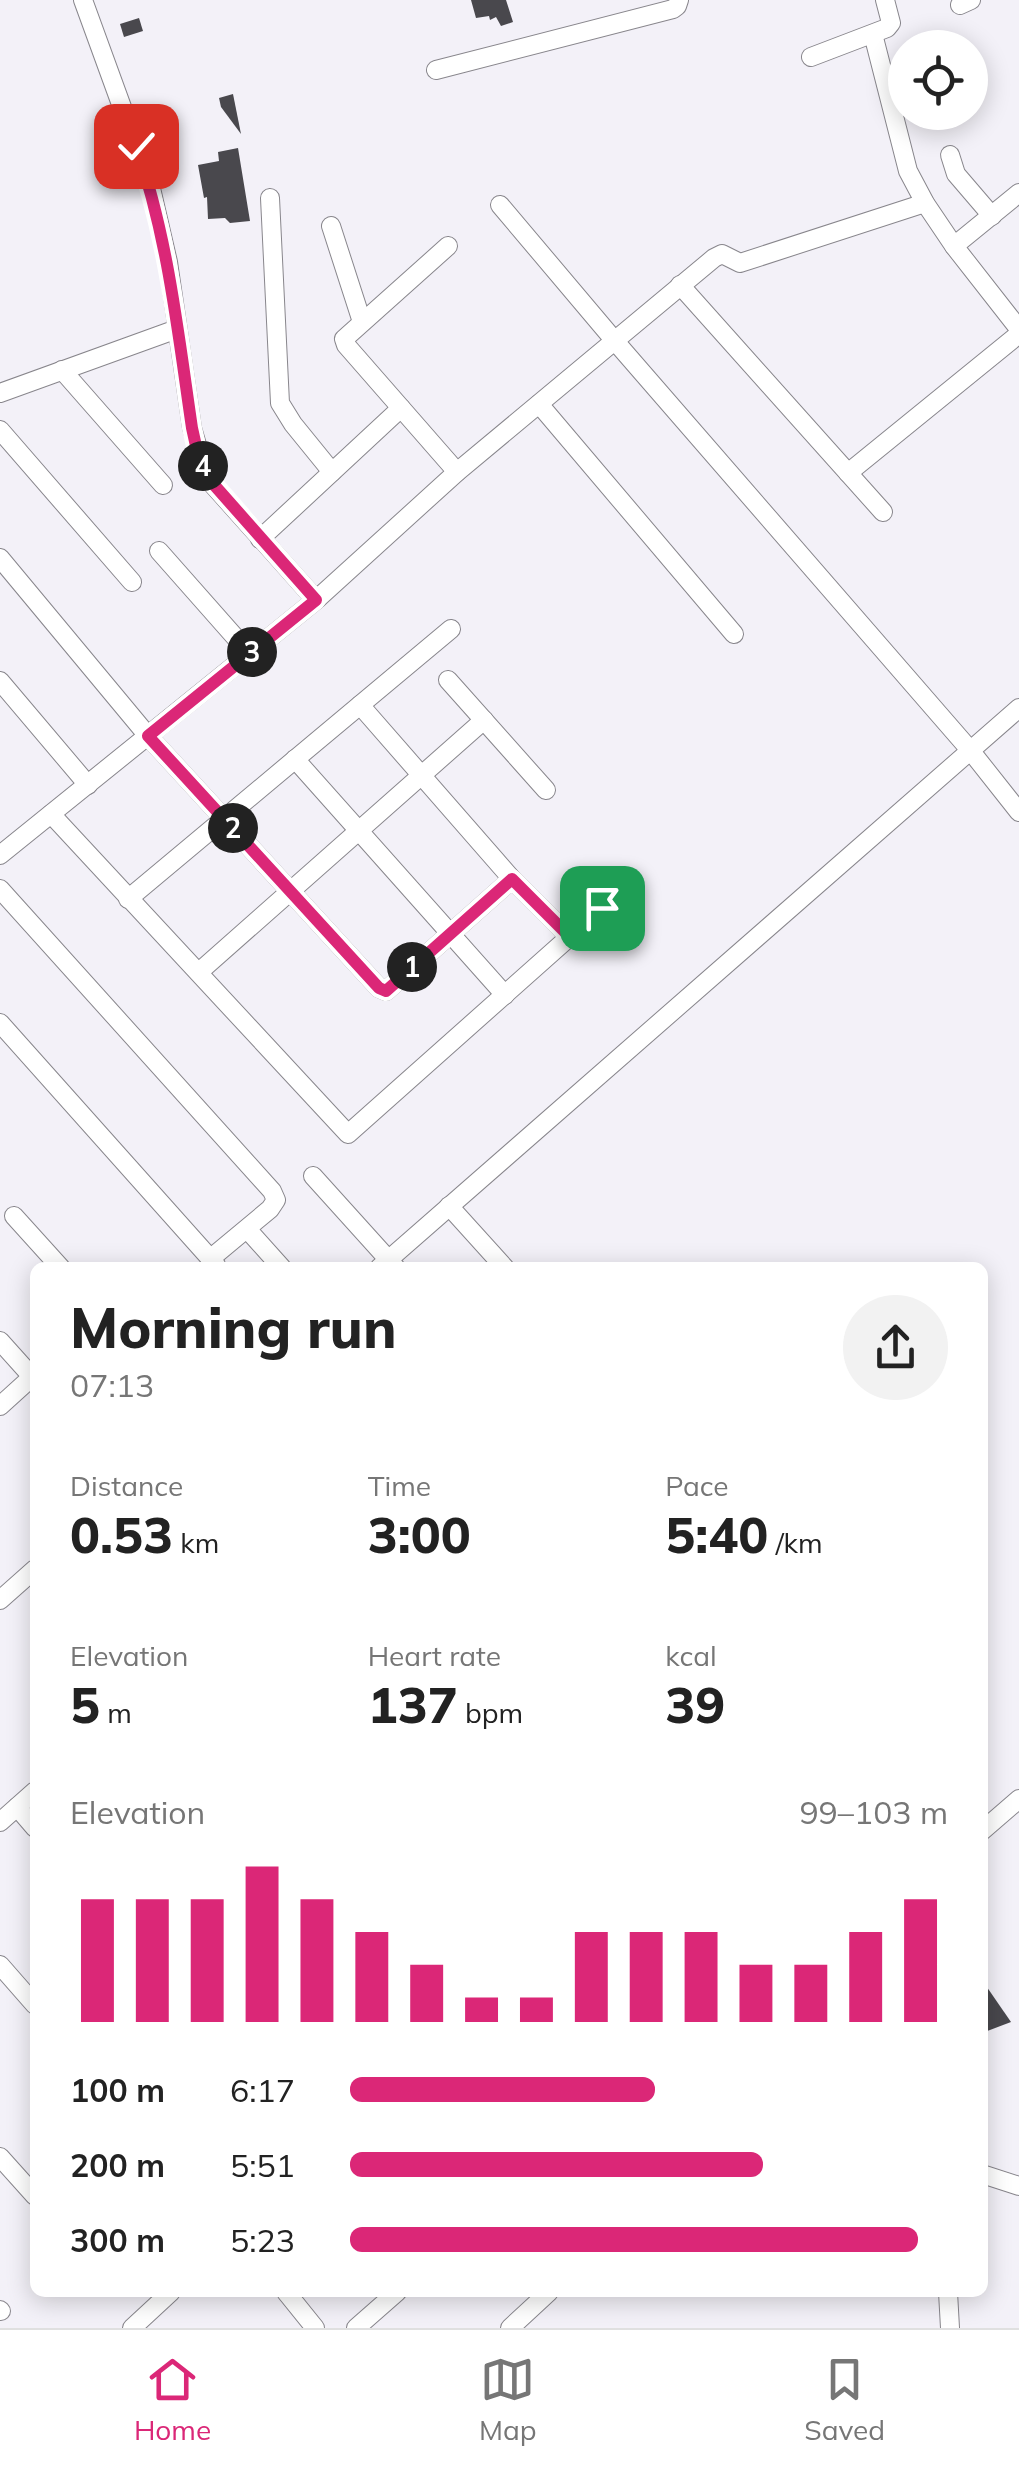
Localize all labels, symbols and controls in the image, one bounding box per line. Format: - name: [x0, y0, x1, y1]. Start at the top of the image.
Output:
- map controls: [888, 30, 988, 130]
- button: locate: [888, 30, 988, 130]
- pin: [94, 104, 179, 189]
- icon: check: [109, 119, 164, 174]
- pin: 4: [178, 441, 228, 491]
- text: 4: [195, 448, 211, 483]
- pin: 3: [227, 627, 277, 677]
- text: 3: [244, 634, 260, 669]
- pin: 2: [208, 803, 258, 853]
- text: 2: [225, 810, 241, 845]
- pin: [560, 866, 645, 951]
- icon: arrive: [575, 881, 630, 936]
- pin: 1: [387, 942, 437, 992]
- text: 1: [404, 949, 420, 984]
- text: Morning run: [70, 1293, 397, 1362]
- button: share: [843, 1295, 948, 1400]
- text: 07:13: [70, 1365, 154, 1405]
- text: Distance: [70, 1468, 183, 1503]
- text: Time: [368, 1468, 431, 1503]
- text: Pace: [665, 1468, 729, 1503]
- text: 0.53: [70, 1503, 173, 1566]
- text: 3:00: [368, 1503, 471, 1566]
- text: 5:40: [665, 1503, 768, 1566]
- text: km: [173, 1525, 219, 1560]
- text: /km: [768, 1525, 823, 1560]
- text: Elevation: [70, 1638, 188, 1673]
- text: Heart rate: [368, 1638, 501, 1673]
- text: kcal: [665, 1638, 717, 1673]
- text: 5: [70, 1673, 100, 1736]
- text: 137: [368, 1673, 458, 1736]
- text: 39: [665, 1673, 725, 1736]
- text: m: [100, 1695, 132, 1730]
- text: bpm: [458, 1695, 523, 1730]
- text: Elevation: [70, 1792, 205, 1832]
- text: 99–103 m: [799, 1792, 948, 1832]
- text: 100 m: [70, 2070, 165, 2110]
- text: 6:17: [230, 2070, 295, 2110]
- text: 200 m: [70, 2145, 165, 2185]
- text: 5:51: [230, 2145, 295, 2185]
- text: 300 m: [70, 2220, 165, 2260]
- text: 5:23: [230, 2220, 295, 2260]
- tab: Home: [134, 2352, 211, 2447]
- tab: Map: [479, 2352, 537, 2447]
- tab: Saved: [804, 2352, 885, 2447]

